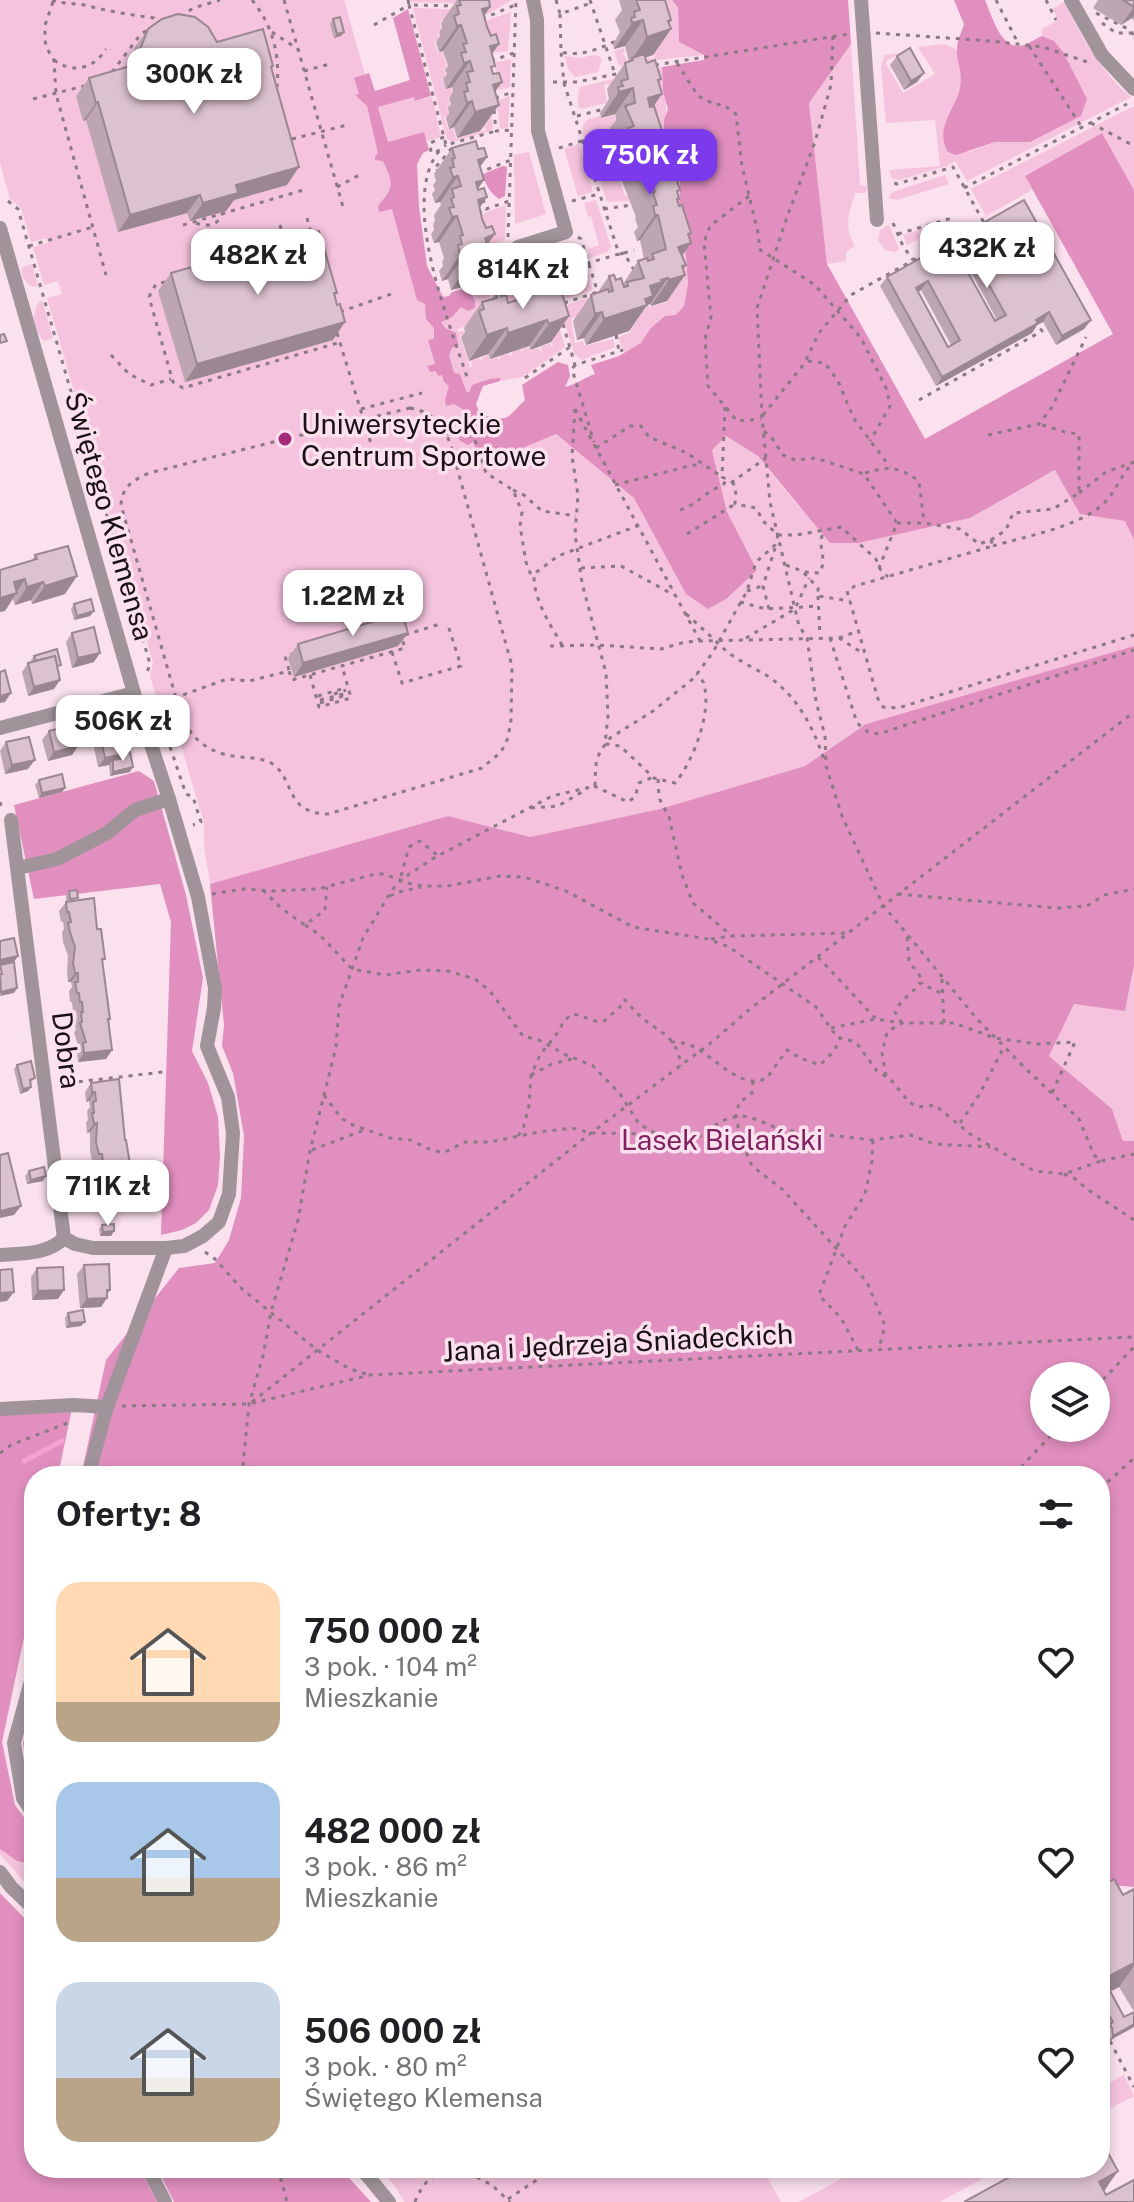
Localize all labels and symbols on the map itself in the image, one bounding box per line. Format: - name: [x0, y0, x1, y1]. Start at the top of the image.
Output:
- pin: 300K zł: [120, 48, 268, 116]
- pin: 750K zł: [576, 129, 724, 197]
- pin: 432K zł: [913, 222, 1061, 290]
- pin: 482K zł: [184, 229, 332, 297]
- pin: 814K zł: [449, 243, 597, 311]
- street label: Świętego Klemensa: [59, 388, 161, 644]
- place label: Uniwersyteckie Centrum Sportowe: [301, 407, 546, 472]
- marker: Uniwersyteckie Centrum Sportowe: [276, 430, 294, 448]
- pin: 1.22M zł: [270, 570, 436, 638]
- pin: 506K zł: [49, 695, 197, 763]
- street label: Dobra: [46, 1009, 88, 1091]
- park label: Lasek Bielański: [621, 1123, 823, 1156]
- pin: 711K zł: [34, 1160, 182, 1228]
- street label: Jana i Jędrzeja Śniadeckich: [442, 1316, 794, 1368]

